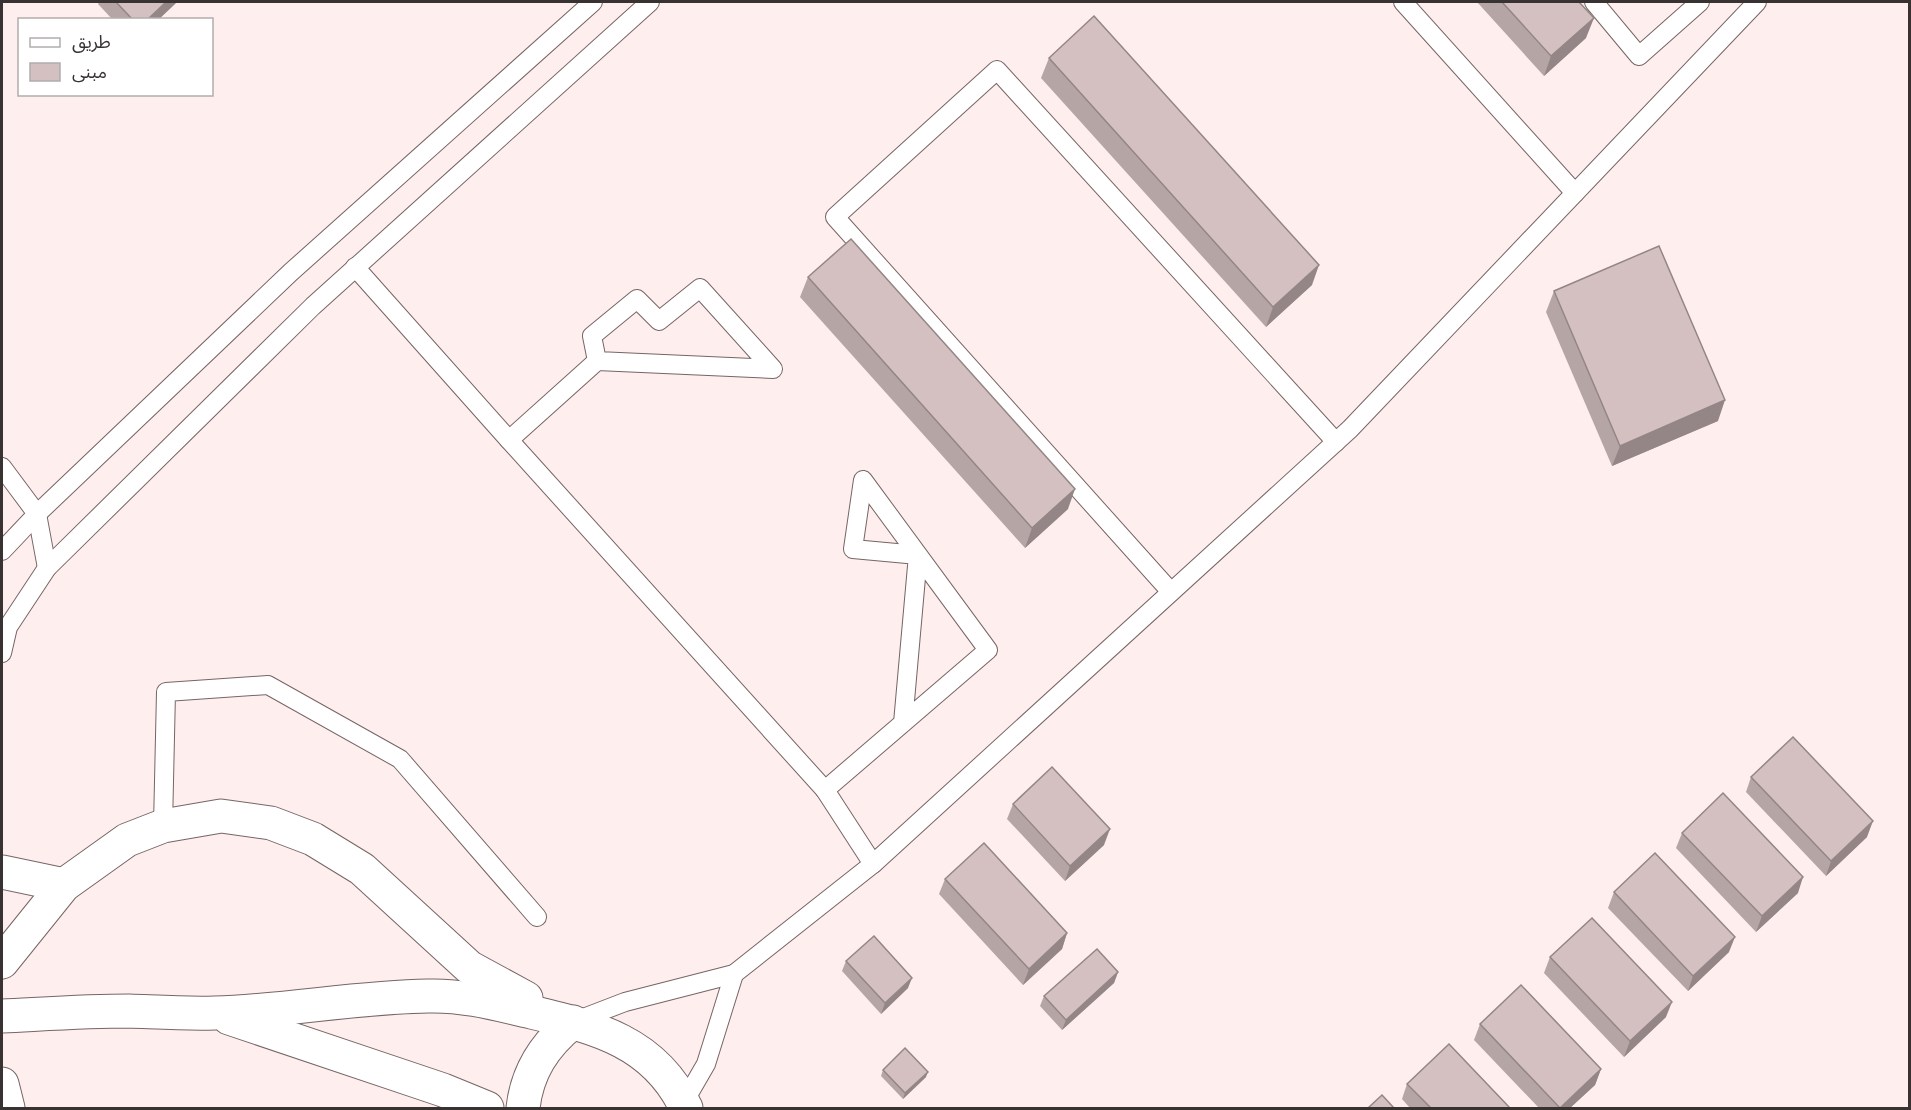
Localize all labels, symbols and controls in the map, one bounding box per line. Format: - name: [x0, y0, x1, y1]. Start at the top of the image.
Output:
- legend: [18, 18, 213, 96]
- text: طريق: [72, 31, 111, 53]
- text: مبنى: [72, 61, 107, 83]

